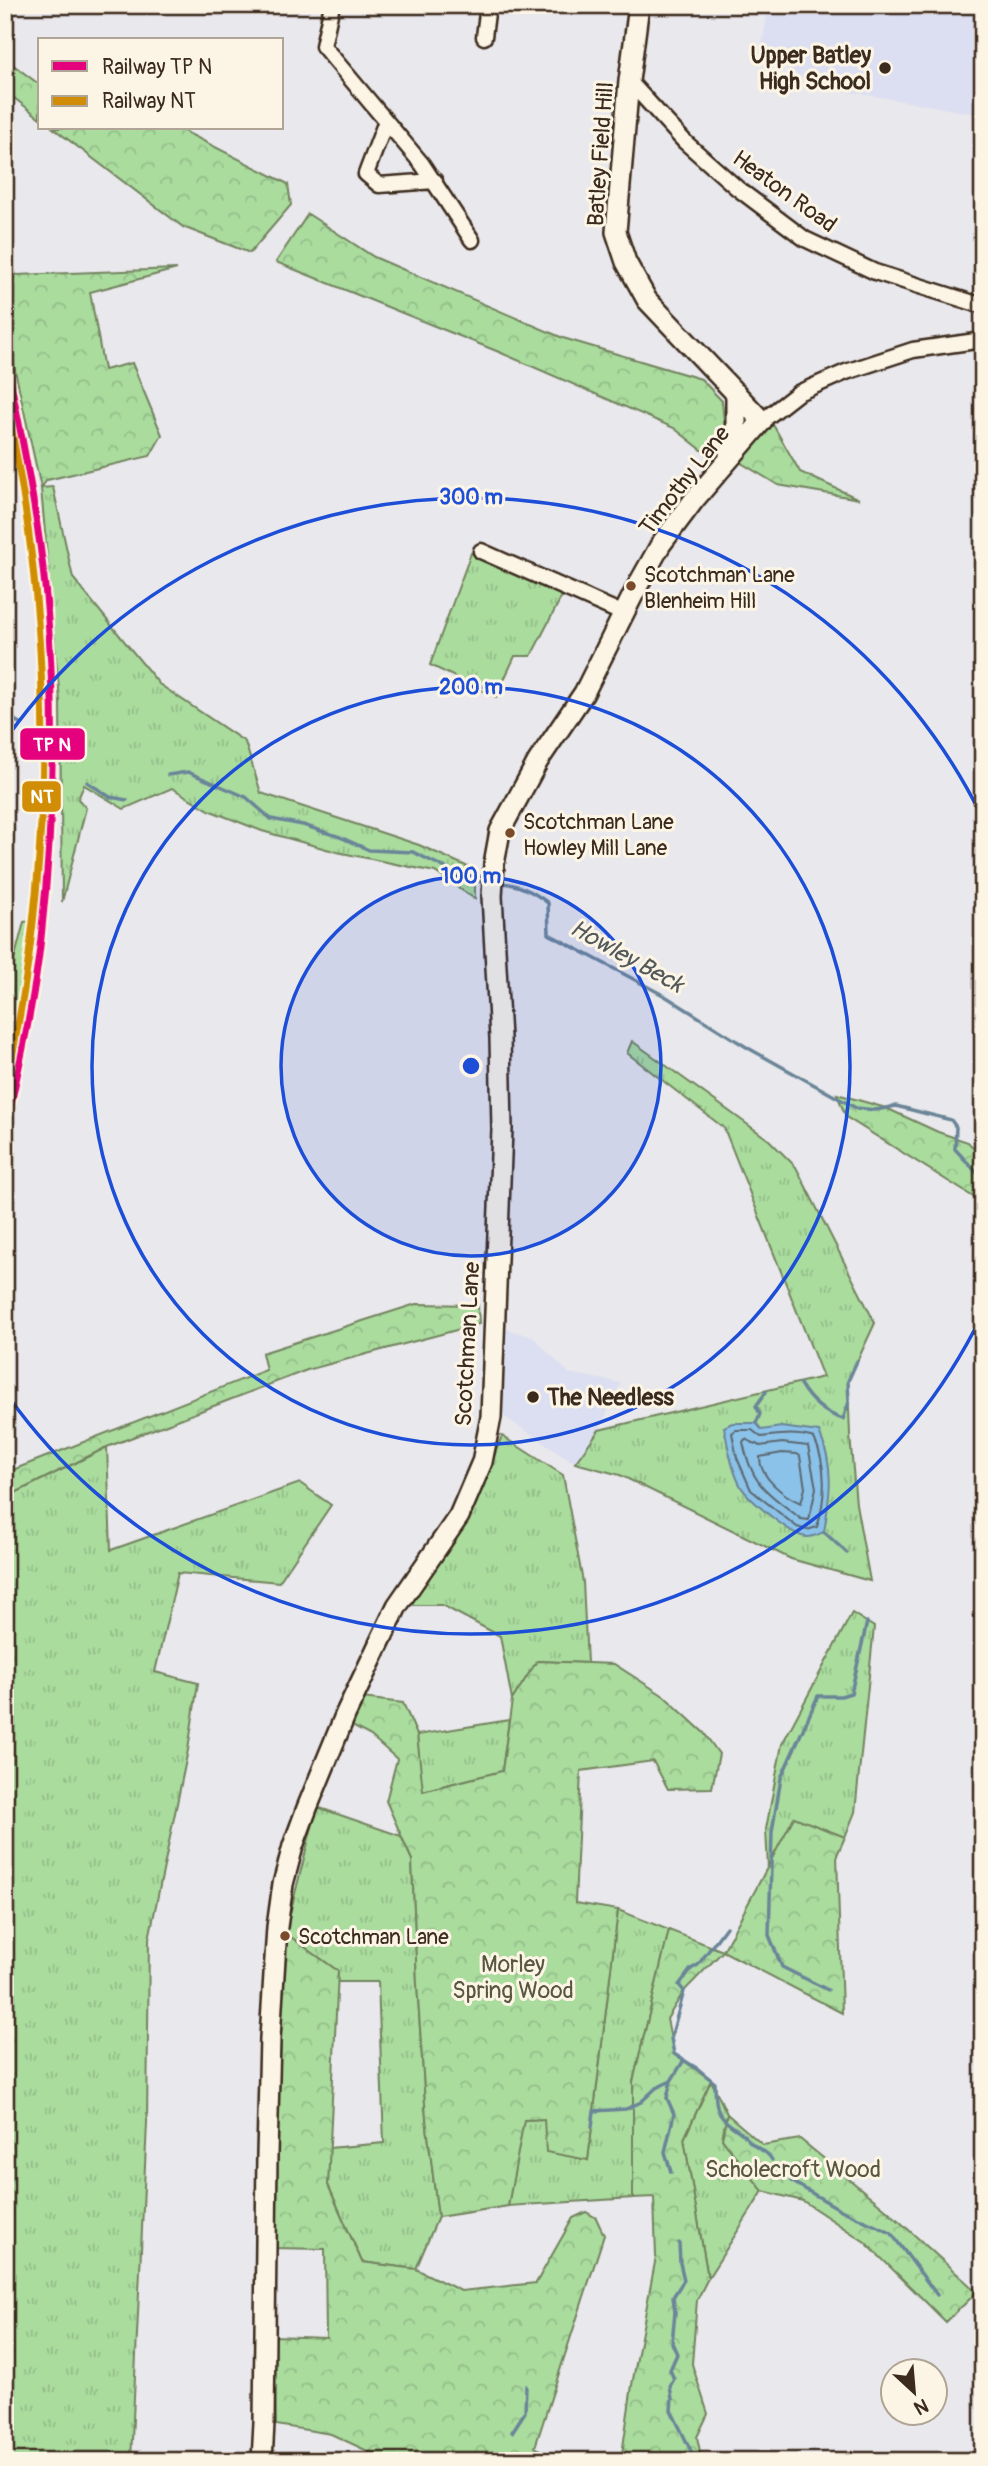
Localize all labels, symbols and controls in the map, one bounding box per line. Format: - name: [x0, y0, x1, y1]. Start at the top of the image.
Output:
- legend: [38, 38, 284, 130]
- place label: Upper Batley High School: [751, 41, 871, 96]
- text: Railway TP N: [102, 54, 212, 81]
- marker: Upper Batley High School: [877, 60, 893, 76]
- street label: Batley Field Hill: [581, 81, 620, 227]
- text: Railway NT: [102, 88, 196, 115]
- street label: Heaton Road: [727, 144, 843, 239]
- street label: Timothy Lane: [633, 419, 737, 541]
- text: 300 m: [439, 484, 503, 511]
- place label: Scotchman Lane Blenheim Hill: [644, 562, 795, 615]
- marker: Scotchman Lane Blenheim Hill: [624, 579, 638, 593]
- text: 200 m: [439, 674, 503, 701]
- line badge: TP N: [19, 727, 86, 761]
- text: TP N: [32, 733, 71, 757]
- line badge: NT: [21, 780, 62, 813]
- text: NT: [30, 785, 54, 809]
- place label: Scotchman Lane Howley Mill Lane: [523, 809, 674, 862]
- marker: Scotchman Lane Howley Mill Lane: [503, 826, 517, 840]
- text: 100 m: [441, 863, 501, 890]
- water label: Howley Beck: [565, 914, 690, 1000]
- centre of rings: [459, 1054, 483, 1078]
- street label: Scotchman Lane: [449, 1260, 486, 1427]
- place label: The Needless: [546, 1383, 674, 1412]
- marker: The Needless: [525, 1389, 541, 1405]
- place label: Scotchman Lane: [298, 1924, 449, 1951]
- marker: Scotchman Lane: [278, 1929, 292, 1943]
- park label: Morley Spring Wood: [452, 1950, 574, 2005]
- park label: Scholecroft Wood: [705, 2155, 881, 2184]
- north arrow: [880, 2358, 950, 2428]
- text: N: [910, 2393, 932, 2420]

